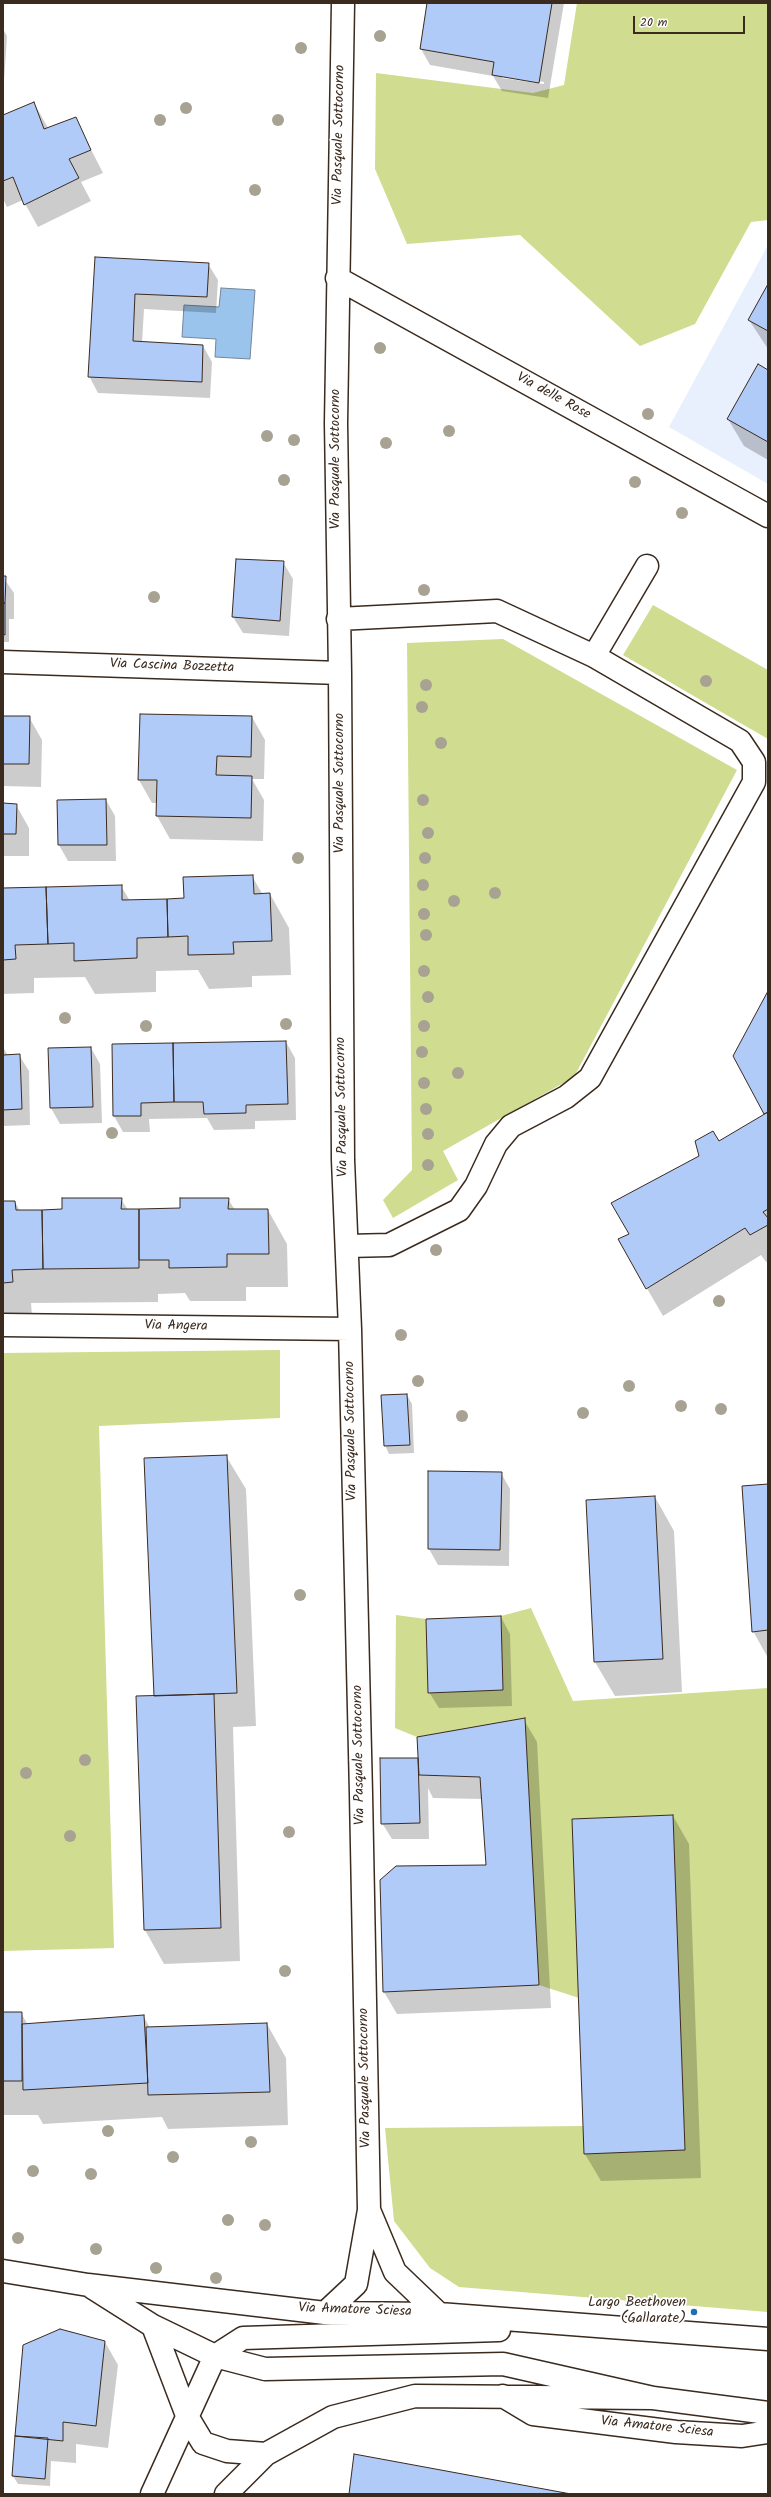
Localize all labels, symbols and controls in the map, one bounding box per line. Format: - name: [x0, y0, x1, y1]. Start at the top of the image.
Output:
- scale bar: [635, 8, 747, 34]
- text: 20 m: [640, 13, 667, 32]
- street label: Via Pasquale Sottocorno: [330, 65, 350, 205]
- street label: Via delle Rose: [513, 370, 593, 424]
- street label: Via Pasquale Sottocorno: [329, 389, 345, 529]
- street label: Via Cascina Bozzetta: [110, 656, 234, 678]
- street label: Via Pasquale Sottocorno: [333, 713, 349, 853]
- street label: Via Pasquale Sottocorno: [333, 1037, 353, 1177]
- street label: Via Angera: [144, 1318, 208, 1336]
- street label: Via Pasquale Sottocorno: [342, 1361, 362, 1501]
- street label: Via Pasquale Sottocorno: [350, 1685, 370, 1825]
- street label: Via Pasquale Sottocorno: [356, 2008, 376, 2148]
- place label: Largo Beethoven (Gallarate): [588, 2296, 686, 2328]
- street label: Via Amatore Sciesa: [298, 2301, 412, 2321]
- marker: Largo Beethoven (Gallarate): [689, 2307, 699, 2317]
- street label: Via Amatore Sciesa: [600, 2414, 714, 2442]

